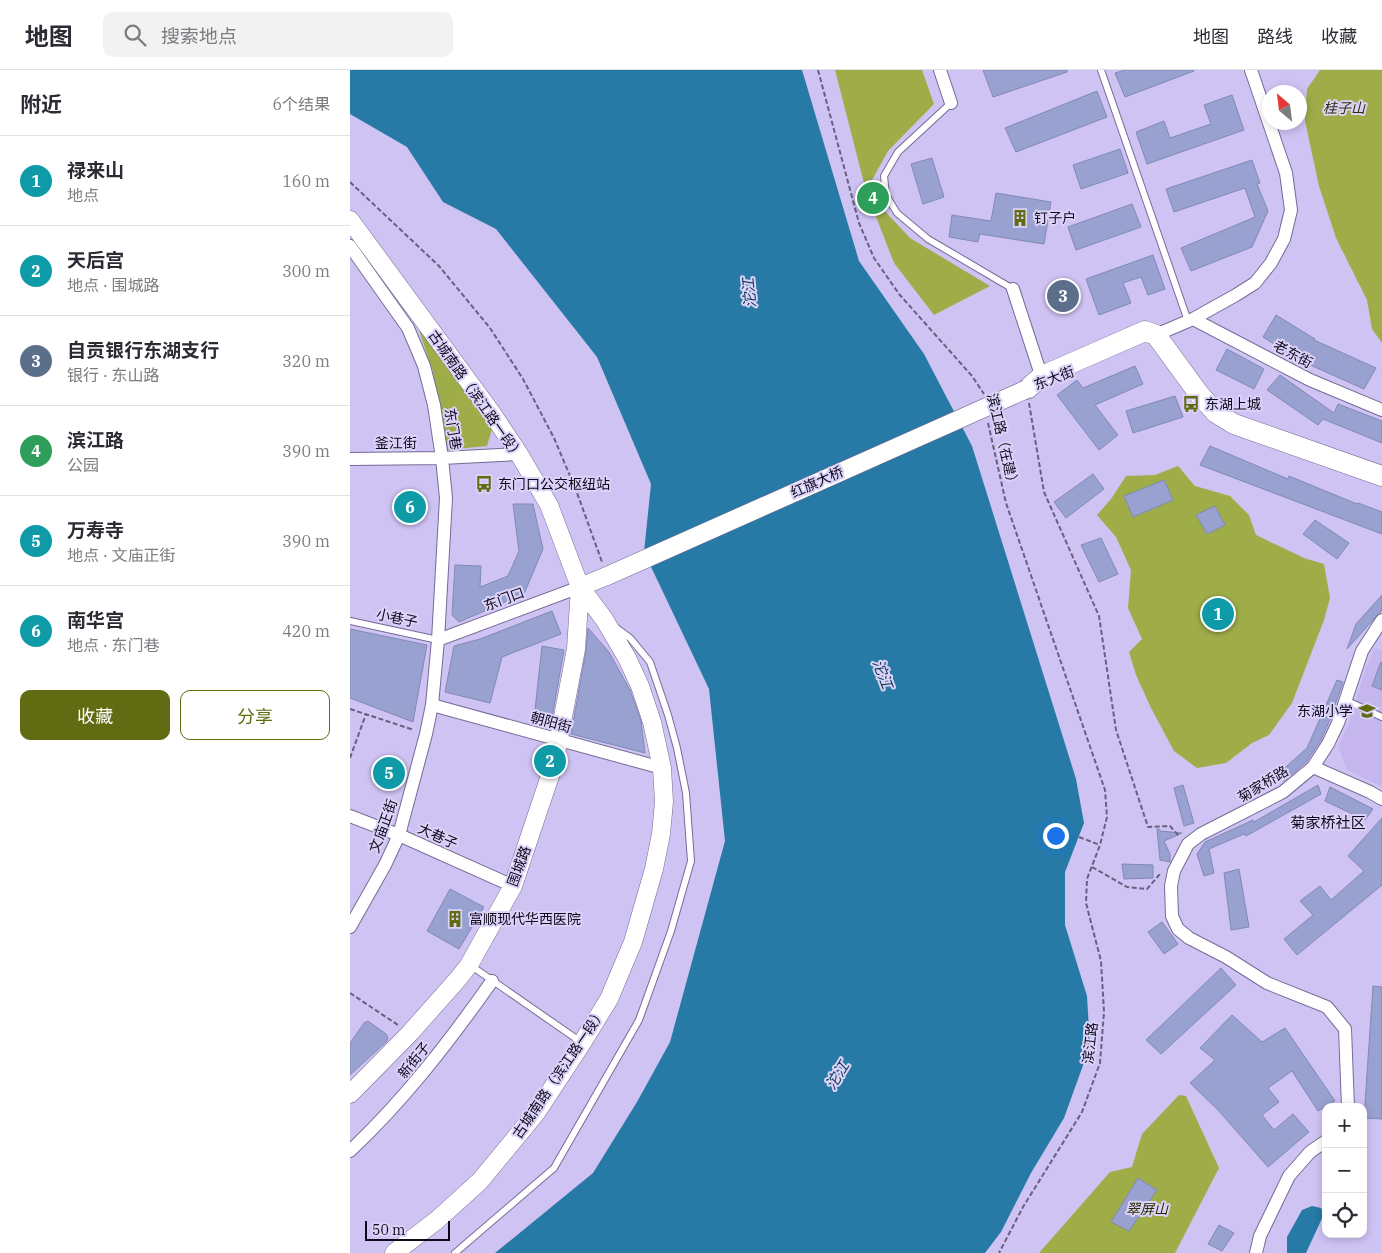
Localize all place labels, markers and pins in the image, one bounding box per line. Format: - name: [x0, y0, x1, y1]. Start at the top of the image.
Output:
- pin: 4: [857, 179, 889, 217]
- building icon: 钉子户: [1010, 208, 1030, 228]
- place label: 钉子户: [1034, 209, 1076, 227]
- pin: 3: [1047, 277, 1079, 315]
- bus stop icon: 东湖上城: [1181, 394, 1201, 414]
- place label: 东湖上城: [1205, 395, 1261, 413]
- bus stop icon: 东门口公交枢纽站: [474, 474, 494, 494]
- place label: 东门口公交枢纽站: [498, 475, 610, 493]
- pin: 6: [394, 488, 426, 526]
- pin: 1: [1202, 595, 1234, 633]
- school or university icon: 东湖小学: [1357, 701, 1377, 721]
- place label: 东湖小学: [1297, 702, 1353, 720]
- pin: 2: [534, 742, 566, 780]
- pin: 5: [373, 754, 405, 792]
- building icon: 富顺现代华西医院: [445, 909, 465, 929]
- place label: 富顺现代华西医院: [469, 910, 581, 928]

